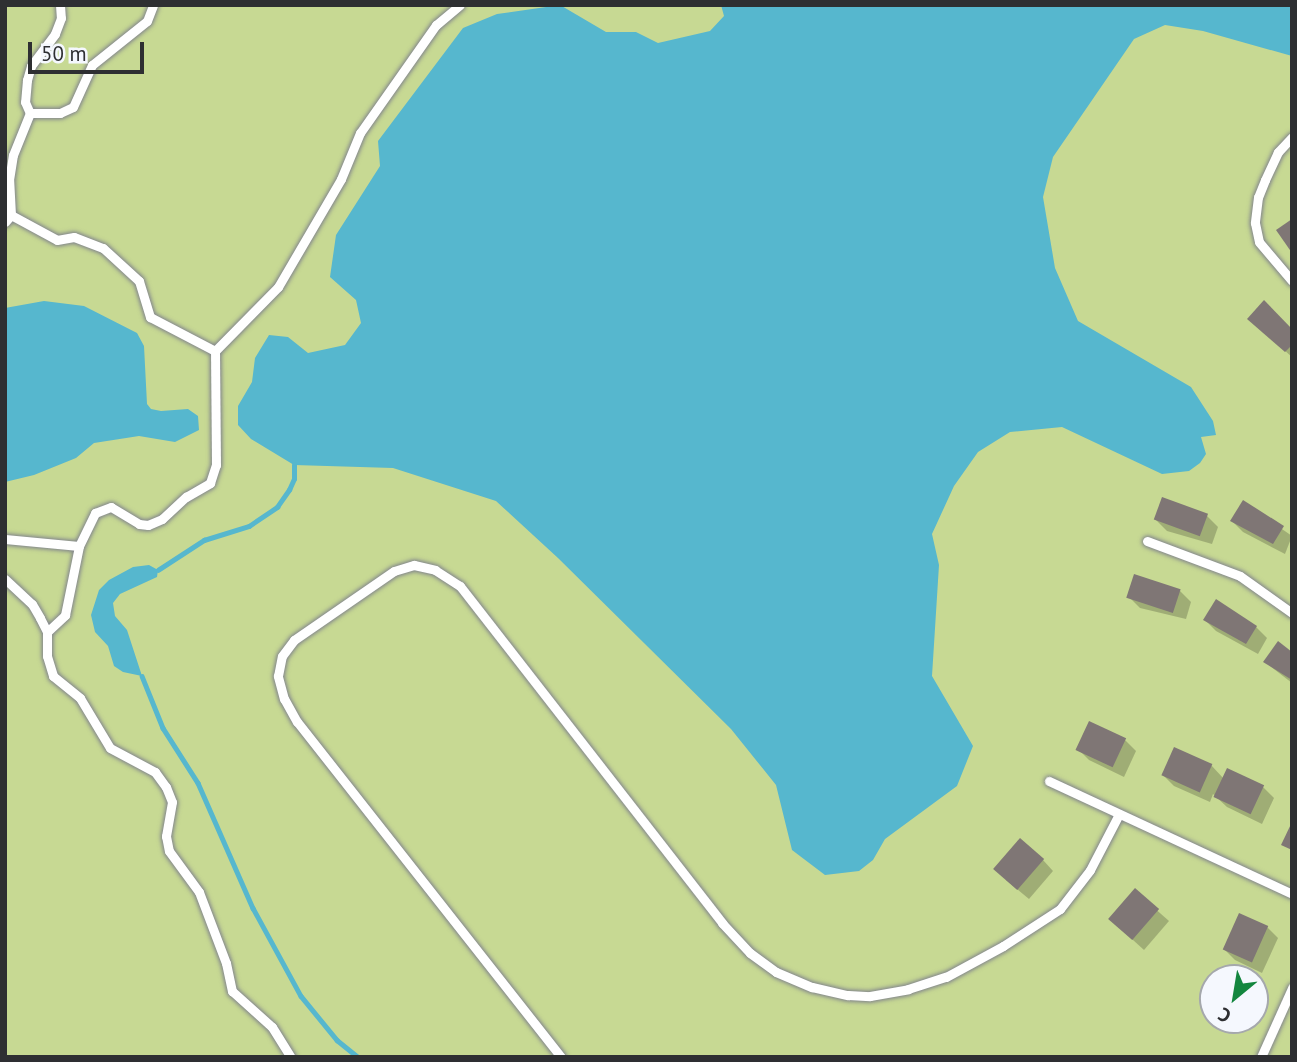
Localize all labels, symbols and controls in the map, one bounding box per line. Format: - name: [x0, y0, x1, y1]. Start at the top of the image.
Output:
- scale bar: [32, 28, 147, 72]
- text: 50 m: [41, 40, 87, 67]
- north arrow: [1199, 964, 1269, 1034]
- text: С: [1214, 1002, 1235, 1029]

